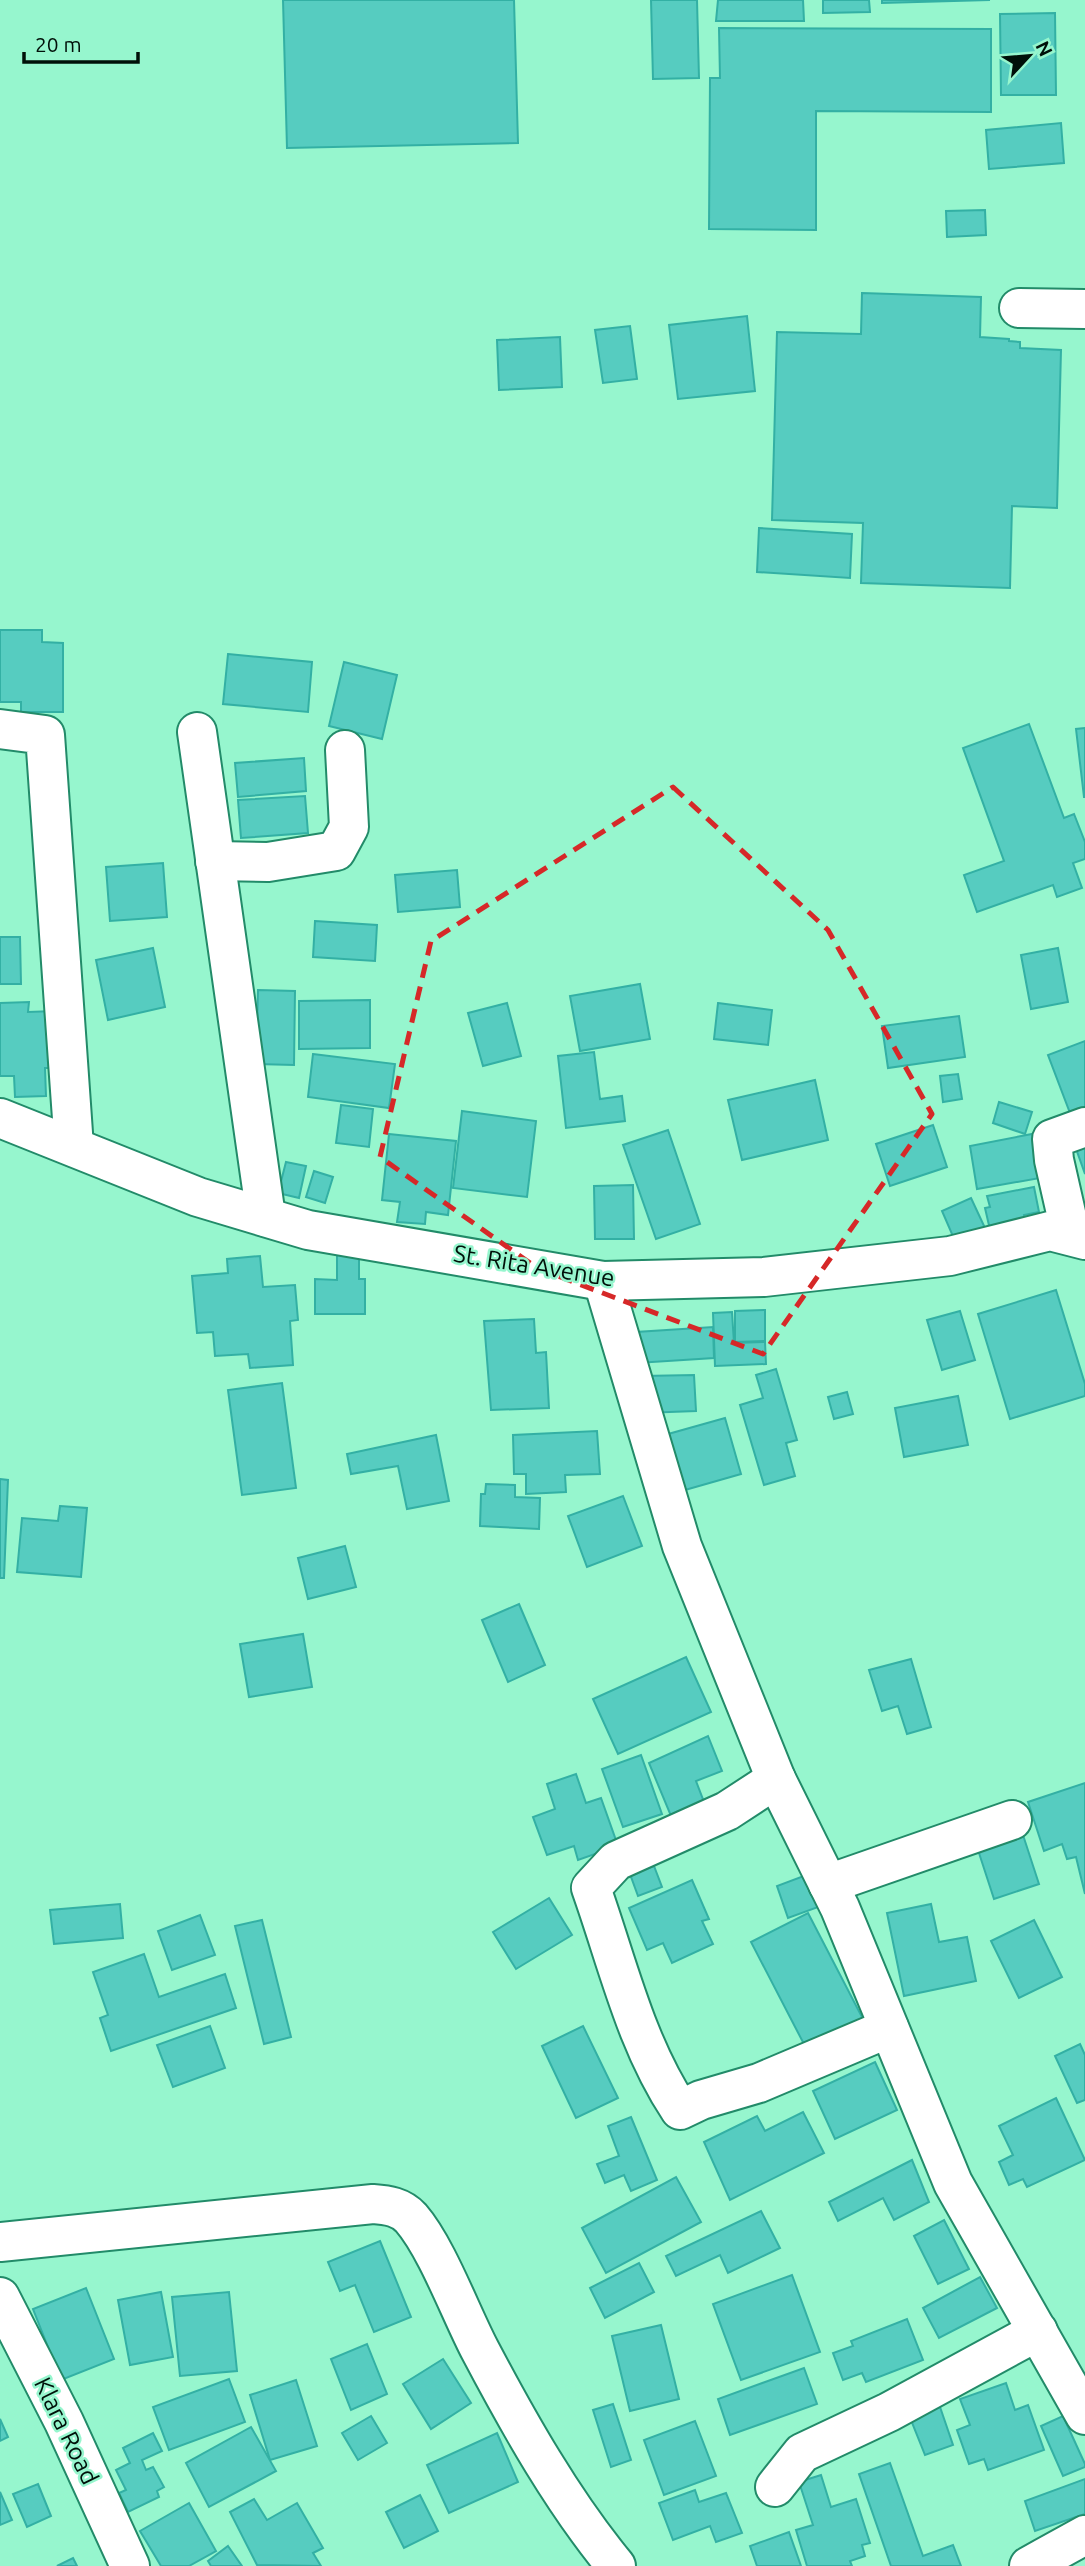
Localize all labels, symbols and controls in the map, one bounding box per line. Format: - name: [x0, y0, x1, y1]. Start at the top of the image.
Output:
- scale bar: [24, 21, 138, 65]
- north arrow: [994, 21, 1064, 91]
- text: 20 m: [35, 32, 82, 56]
- text: N: [1031, 37, 1057, 60]
- street label: St. Rita Avenue: [452, 1239, 616, 1292]
- street label: Klara Road: [29, 2373, 104, 2489]

